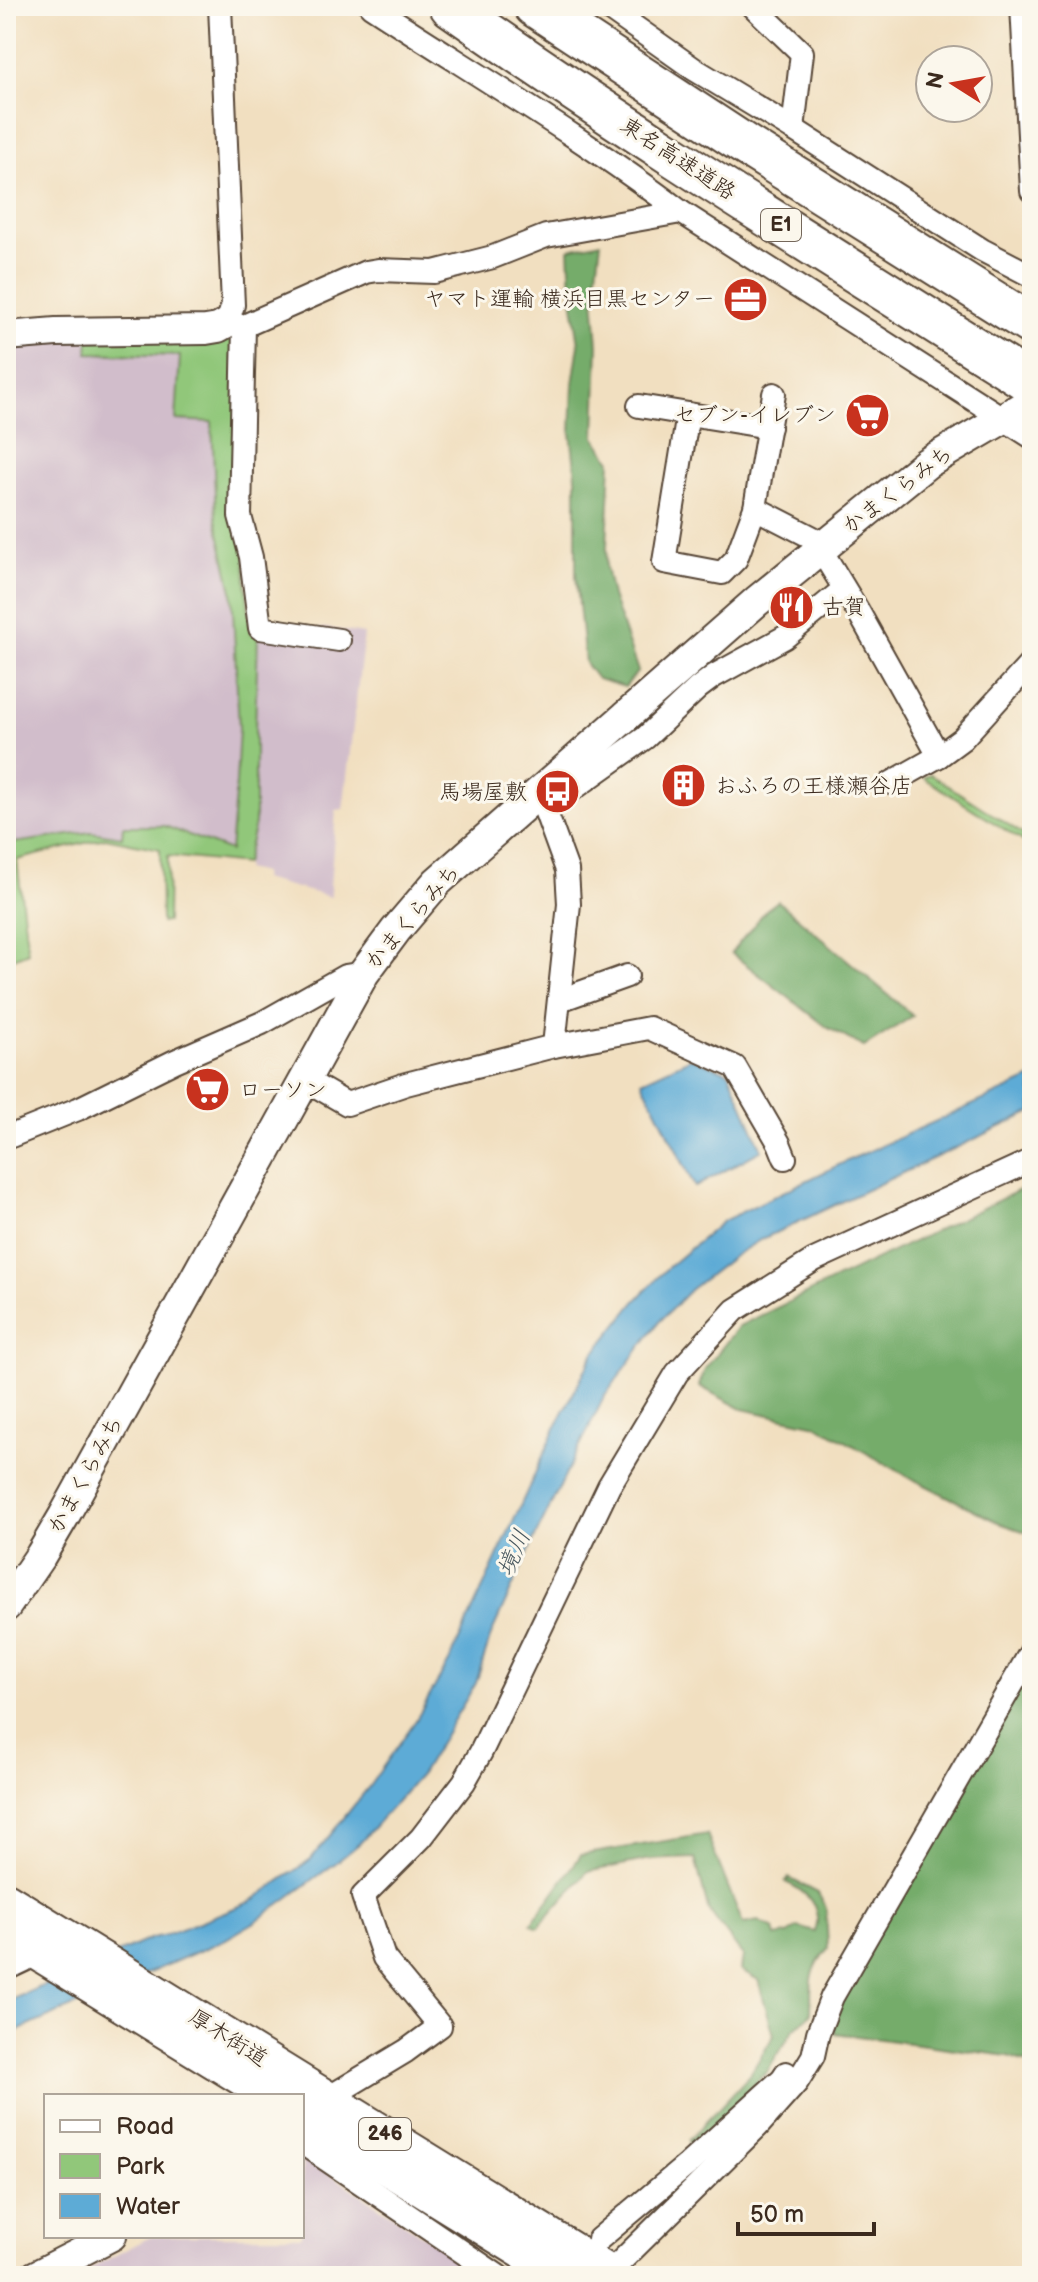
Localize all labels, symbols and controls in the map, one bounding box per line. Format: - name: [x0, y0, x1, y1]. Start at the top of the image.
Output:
- north arrow: [914, 44, 994, 124]
- text: N: [921, 70, 951, 91]
- street label: 東名高速道路: [615, 112, 741, 206]
- road number: E1: [761, 209, 801, 241]
- office icon: ヤマト運輸 横浜目黒センター: [722, 275, 770, 323]
- place label: ヤマト運輸 横浜目黒センター: [424, 286, 715, 313]
- supermarket icon: セブン-イレブン: [843, 391, 891, 439]
- place label: セブン-イレブン: [674, 402, 836, 429]
- street label: かまくらみち: [838, 440, 958, 540]
- restaurant icon: 古賀: [767, 583, 815, 631]
- place label: 古賀: [822, 594, 866, 621]
- building icon: おふろの王様瀬谷店: [660, 762, 708, 810]
- bus stop icon: 馬場屋敷: [534, 768, 582, 816]
- place label: おふろの王様瀬谷店: [715, 773, 913, 800]
- place label: 馬場屋敷: [439, 779, 527, 806]
- street label: かまくらみち: [360, 859, 466, 975]
- supermarket icon: ローソン: [184, 1066, 232, 1114]
- place label: ローソン: [239, 1077, 327, 1104]
- street label: かまくらみち: [42, 1411, 130, 1539]
- water label: 境川: [491, 1525, 537, 1581]
- street label: 厚木街道: [184, 2003, 272, 2073]
- legend: [44, 2094, 304, 2238]
- text: Road: [116, 2112, 174, 2141]
- road number: 246: [359, 2118, 411, 2150]
- text: Park: [116, 2152, 164, 2181]
- scale bar: [738, 2186, 874, 2236]
- text: Water: [116, 2192, 180, 2221]
- text: 50 m: [750, 2200, 804, 2229]

